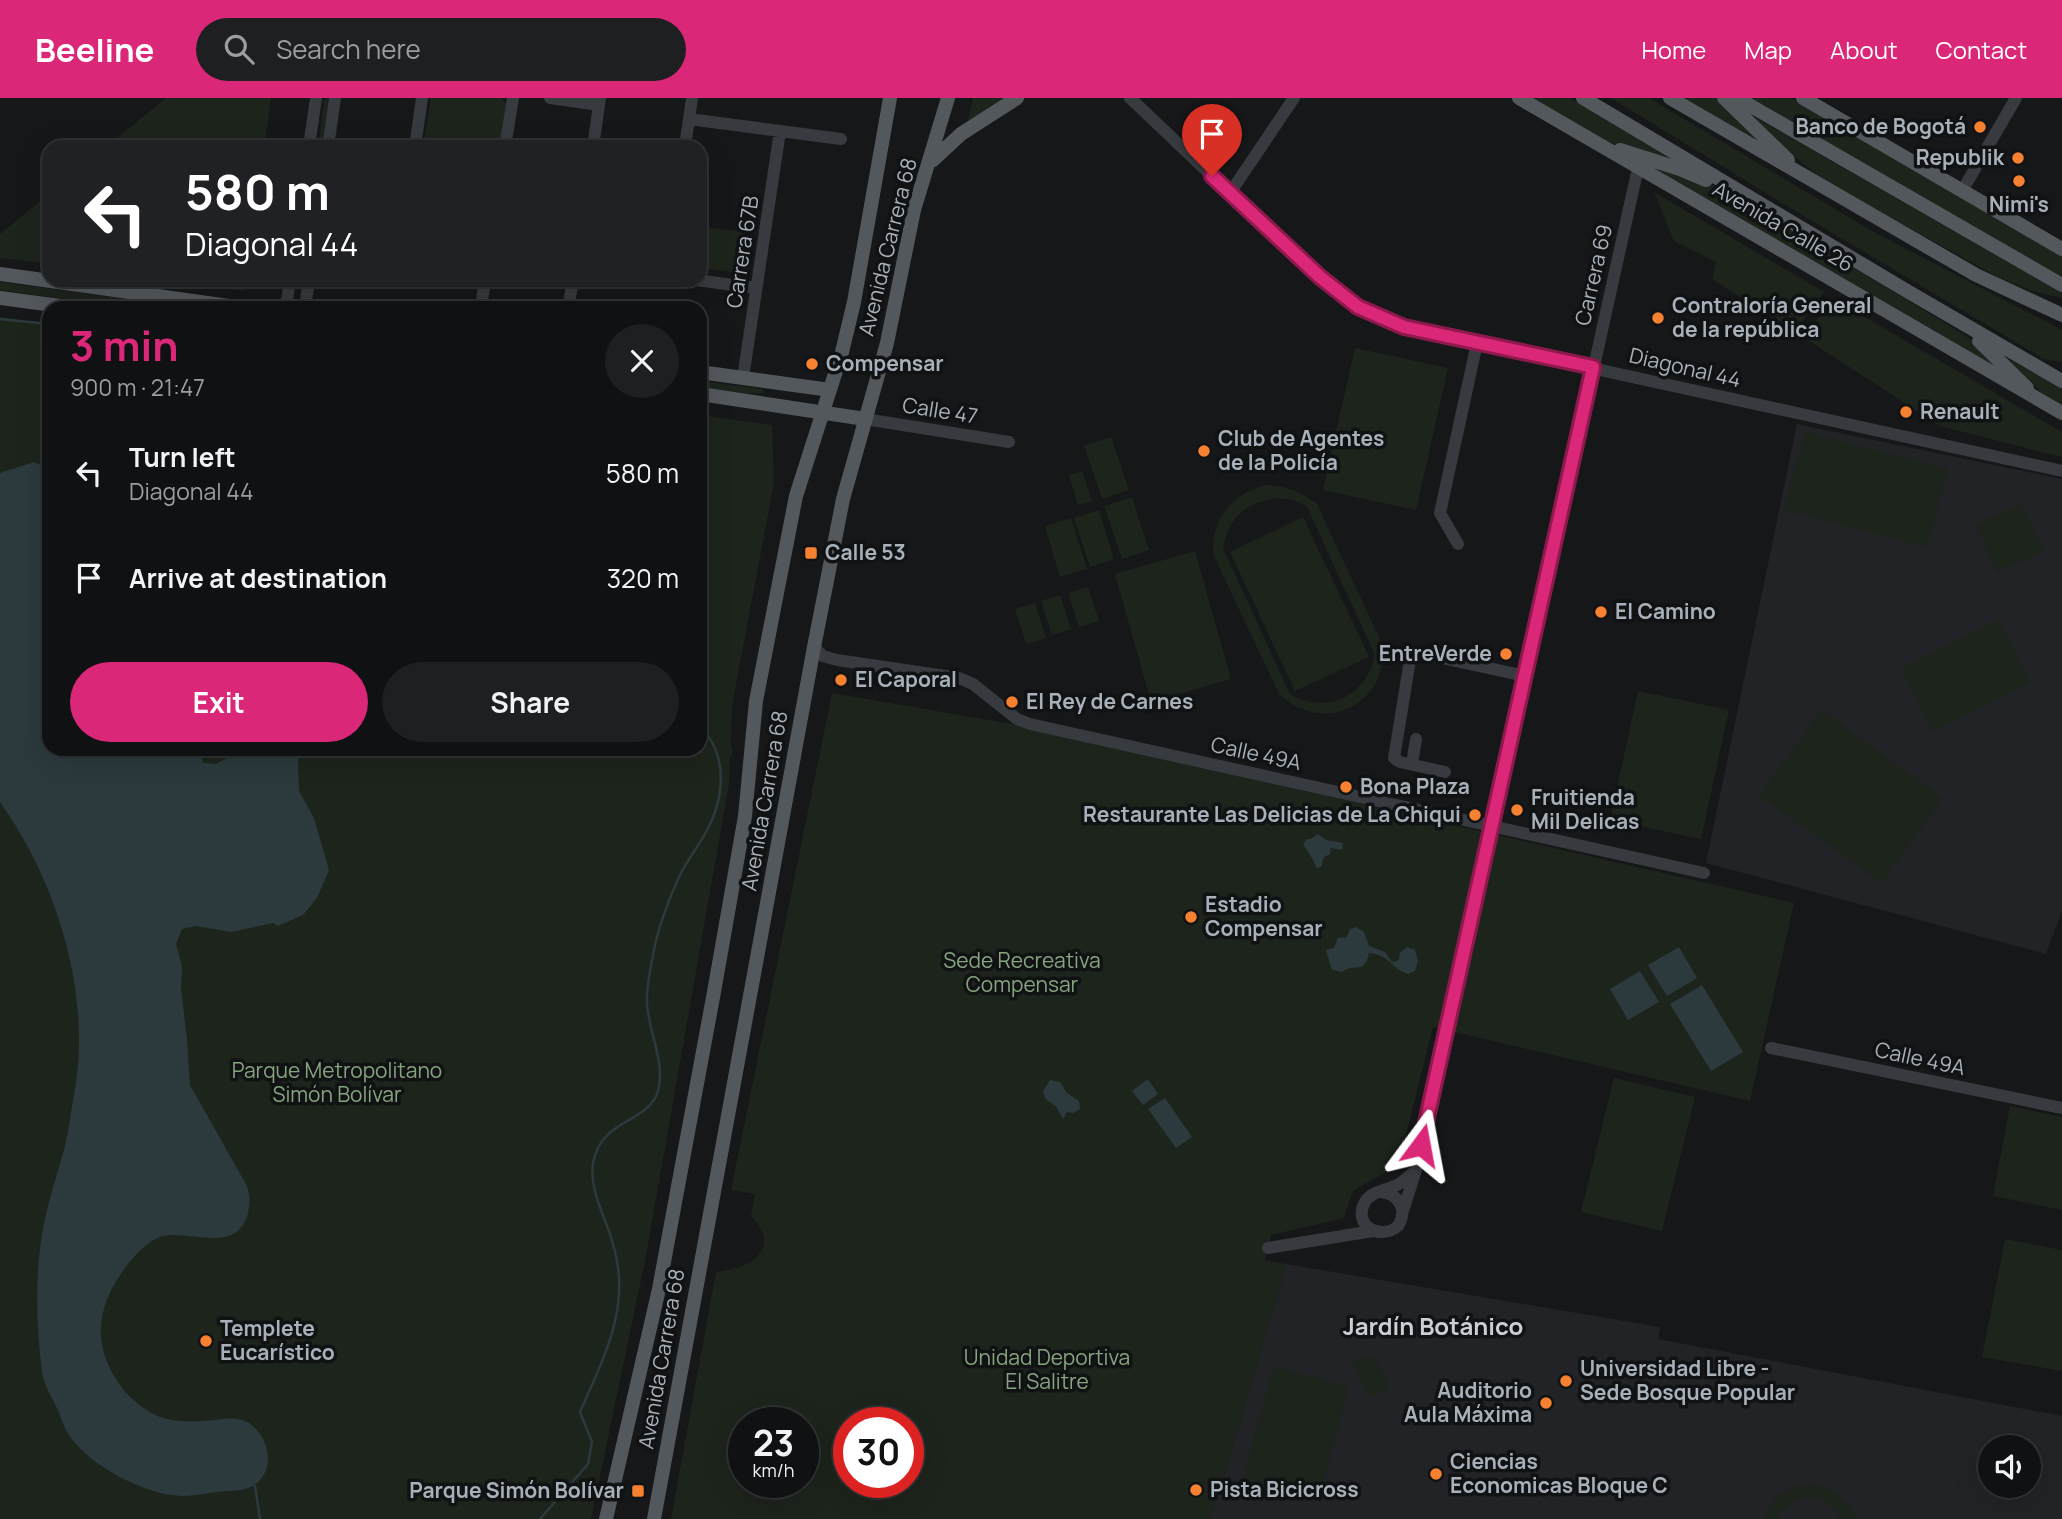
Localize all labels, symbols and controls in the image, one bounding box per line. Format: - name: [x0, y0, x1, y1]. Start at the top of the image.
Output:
- search box: [196, 18, 686, 81]
- text: Beeline: [35, 27, 154, 72]
- icon: search: [220, 30, 258, 68]
- text: Search here: [276, 31, 421, 67]
- text: Home: [1641, 33, 1706, 66]
- text: Map: [1744, 33, 1792, 66]
- text: About: [1830, 33, 1898, 66]
- text: Contact: [1936, 33, 2027, 66]
- pin: [1182, 104, 1242, 176]
- place label: Banco de Bogotá: [1796, 112, 1966, 140]
- icon: arrive: [1193, 115, 1231, 153]
- marker: Banco de Bogotá: [1972, 119, 1988, 135]
- place label: Republik: [1916, 143, 2005, 171]
- marker: Republik: [2010, 150, 2026, 166]
- street label: Avenida Carrera 68: [851, 155, 923, 339]
- text: 580 m: [185, 158, 330, 225]
- icon: left: [70, 168, 161, 259]
- marker: Nimi's: [2011, 173, 2027, 189]
- street label: Avenida Calle 26: [1708, 174, 1859, 278]
- place label: Nimi's: [1989, 190, 2049, 218]
- street label: Carrera 67B: [719, 194, 765, 310]
- text: Diagonal 44: [185, 222, 358, 266]
- street label: Carrera 69: [1568, 222, 1618, 328]
- place label: Contraloría General de la república: [1672, 291, 1872, 343]
- marker: Contraloría General de la república: [1650, 310, 1666, 326]
- text: 3 min: [70, 316, 179, 374]
- button: close: [605, 324, 679, 398]
- street label: Diagonal 44: [1627, 341, 1744, 393]
- place label: Compensar: [826, 349, 944, 377]
- marker: Compensar: [804, 356, 820, 372]
- text: 900 m · 21:47: [70, 371, 205, 403]
- street label: Calle 47: [900, 390, 980, 430]
- place label: Renault: [1920, 397, 2000, 425]
- marker: Renault: [1898, 404, 1914, 420]
- place label: Club de Agentes de la Policía: [1218, 424, 1384, 476]
- text: Turn left: [129, 439, 236, 475]
- marker: Club de Agentes de la Policía: [1196, 443, 1212, 459]
- icon: left: [70, 454, 108, 492]
- text: 580 m: [606, 455, 679, 491]
- text: Diagonal 44: [129, 475, 254, 507]
- place label: Calle 53: [825, 538, 906, 566]
- marker: Calle 53: [803, 545, 819, 561]
- icon: arrive: [70, 559, 108, 597]
- text: Arrive at destination: [129, 560, 387, 596]
- text: 320 m: [607, 560, 679, 596]
- place label: El Camino: [1615, 597, 1716, 625]
- marker: El Camino: [1593, 604, 1609, 620]
- place label: EntreVerde: [1379, 639, 1492, 667]
- marker: EntreVerde: [1498, 646, 1514, 662]
- button: Exit: [70, 662, 368, 742]
- button: Share: [382, 662, 679, 742]
- place label: El Caporal: [855, 665, 957, 693]
- marker: El Caporal: [833, 672, 849, 688]
- place label: El Rey de Carnes: [1026, 687, 1193, 715]
- marker: El Rey de Carnes: [1004, 694, 1020, 710]
- street label: Avenida Carrera 68: [734, 709, 794, 893]
- street label: Calle 49A: [1209, 730, 1304, 776]
- place label: Bona Plaza: [1360, 772, 1470, 800]
- marker: Bona Plaza: [1338, 779, 1354, 795]
- place label: Fruitienda Mil Delicas: [1531, 783, 1639, 835]
- place label: Restaurante Las Delicias de La Chiqui: [1083, 800, 1461, 828]
- marker: Fruitienda Mil Delicas: [1509, 802, 1525, 818]
- marker: Restaurante Las Delicias de La Chiqui: [1467, 807, 1483, 823]
- place label: Estadio Compensar: [1205, 890, 1323, 942]
- marker: Estadio Compensar: [1183, 909, 1199, 925]
- park label: Sede Recreativa Compensar: [943, 946, 1101, 998]
- street label: Calle 49A: [1873, 1035, 1968, 1081]
- park label: Parque Metropolitano Simón Bolívar: [232, 1056, 442, 1108]
- position arrow: [1384, 1108, 1458, 1182]
- street label: Avenida Carrera 68: [631, 1267, 691, 1451]
- district label: Jardín Botánico: [1343, 1309, 1523, 1342]
- place label: Templete Eucarístico: [220, 1314, 335, 1366]
- marker: Templete Eucarístico: [198, 1333, 214, 1349]
- park label: Unidad Deportiva El Salitre: [964, 1343, 1130, 1395]
- place label: Universidad Libre - Sede Bosque Popular: [1580, 1354, 1795, 1406]
- marker: Universidad Libre - Sede Bosque Popular: [1558, 1373, 1574, 1389]
- place label: Auditorio Aula Máxima: [1404, 1376, 1532, 1428]
- marker: Auditorio Aula Máxima: [1538, 1395, 1554, 1411]
- speed limit sign: 30: [833, 1407, 924, 1498]
- text: 23: [753, 1419, 794, 1467]
- map controls: [1978, 1435, 2041, 1498]
- button: sound: [1978, 1435, 2041, 1498]
- place label: Ciencias Economicas Bloque C: [1450, 1447, 1668, 1499]
- text: km/h: [753, 1458, 794, 1482]
- marker: Ciencias Economicas Bloque C: [1428, 1466, 1444, 1482]
- place label: Pista Bicicross: [1210, 1475, 1359, 1503]
- place label: Parque Simón Bolívar: [409, 1476, 624, 1504]
- marker: Pista Bicicross: [1188, 1482, 1204, 1498]
- marker: Parque Simón Bolívar: [630, 1483, 646, 1499]

